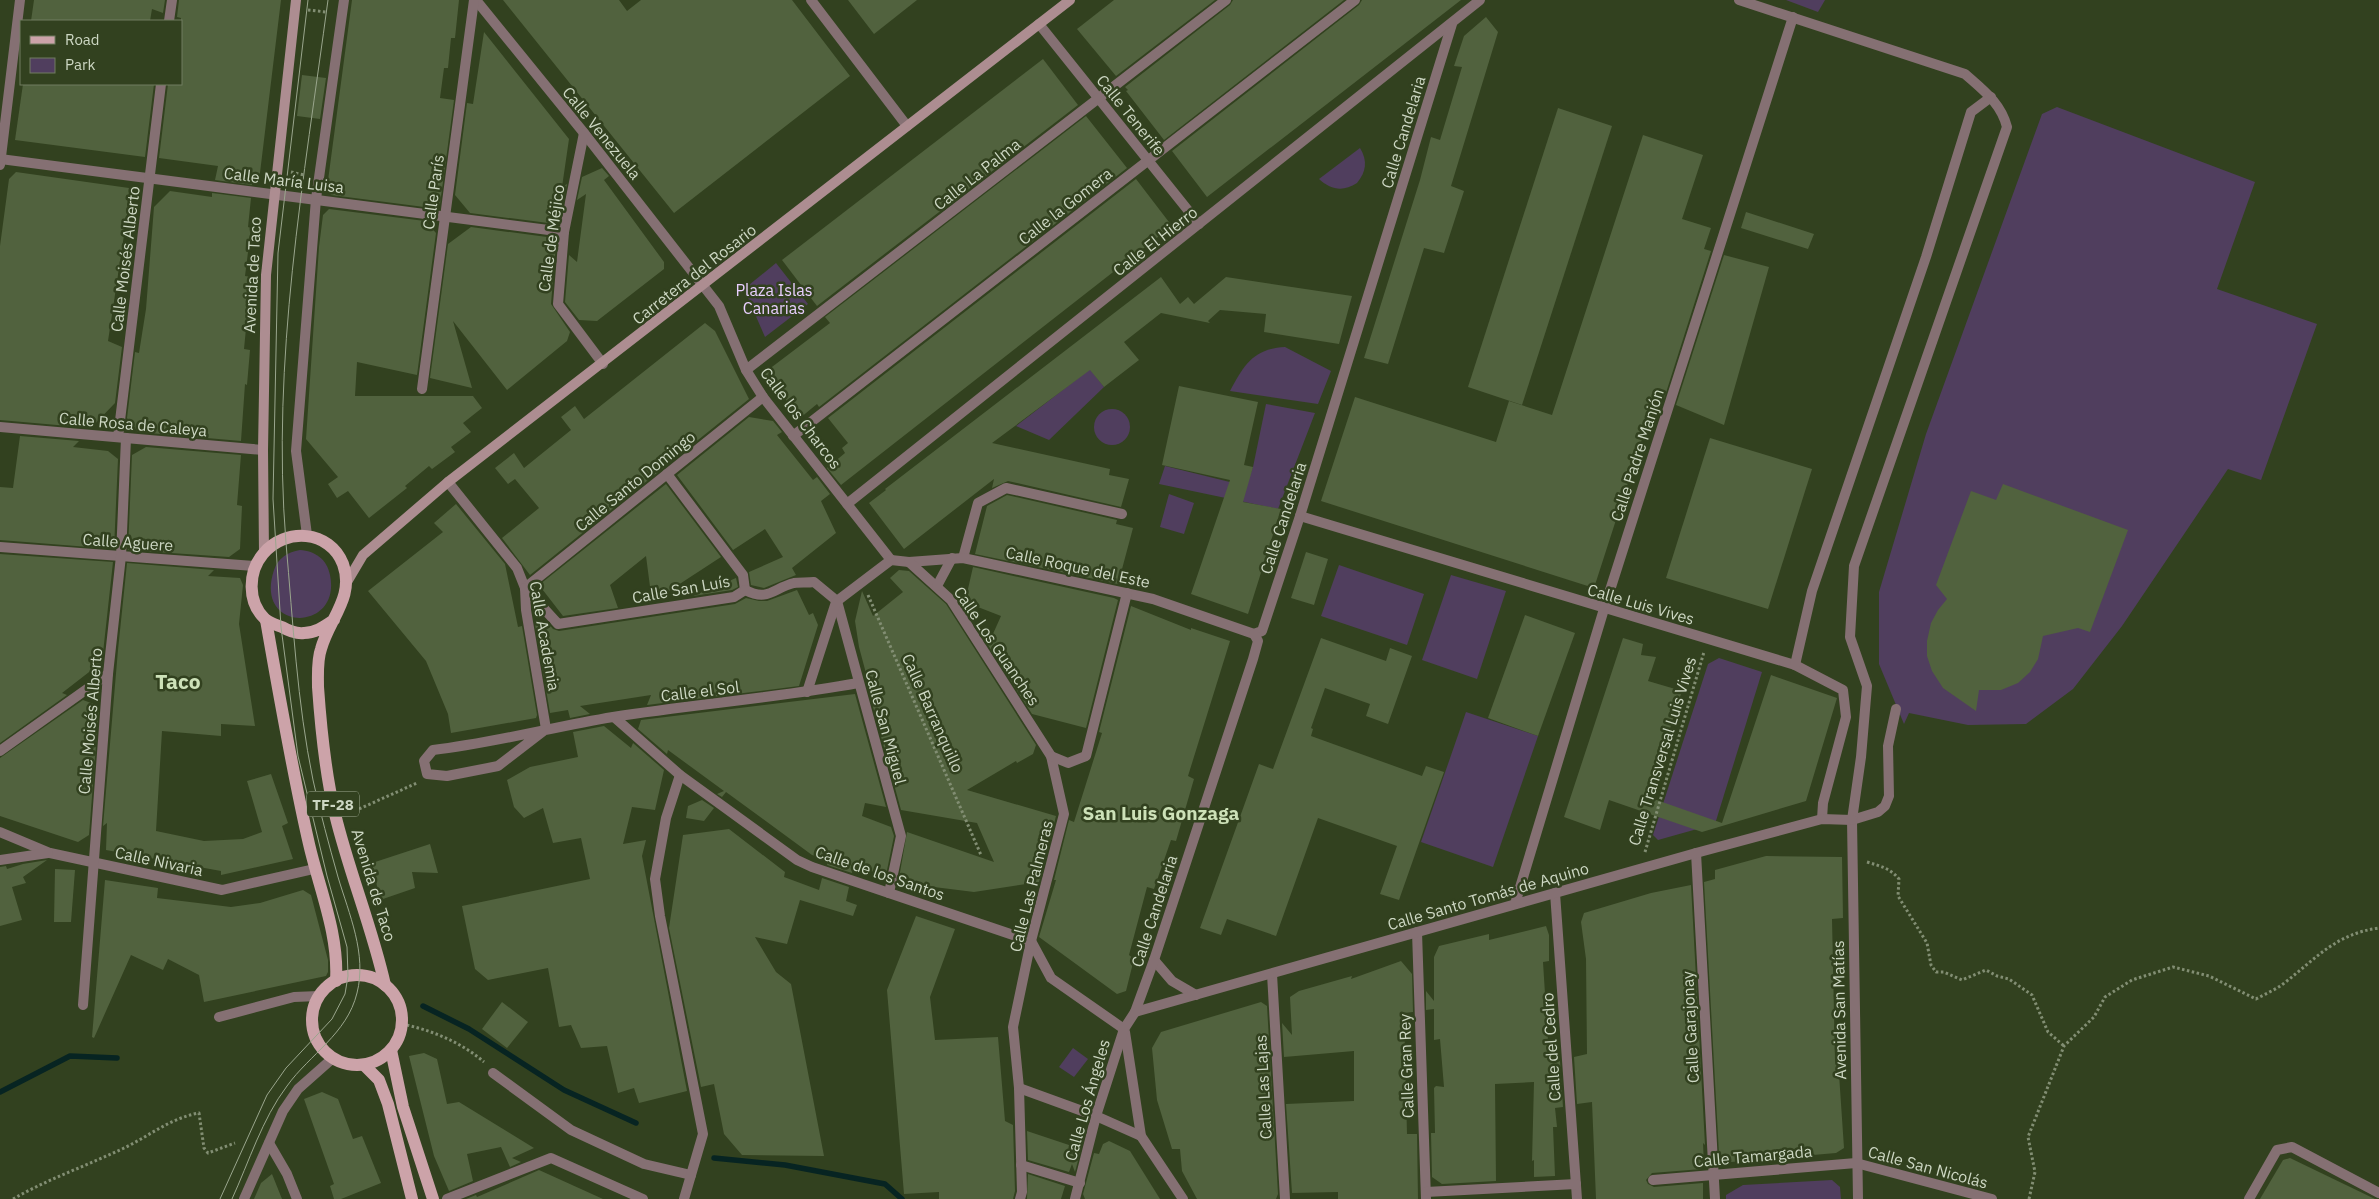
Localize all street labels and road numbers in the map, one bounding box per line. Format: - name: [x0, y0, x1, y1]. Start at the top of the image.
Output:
- street label: Calle Tenerife: [1092, 71, 1170, 160]
- street label: Calle Candelaria: [1376, 73, 1430, 191]
- street label: Calle Venezuela: [558, 83, 646, 184]
- street label: Calle La Palma: [929, 134, 1025, 214]
- street label: Calle París: [418, 153, 448, 231]
- street label: Calle María Luisa: [223, 163, 346, 197]
- street label: Calle la Gomera: [1014, 163, 1116, 249]
- street label: Calle de Méjico: [534, 183, 568, 293]
- street label: Calle Moisés Alberto: [106, 185, 144, 333]
- street label: Calle El Hierro: [1109, 202, 1201, 280]
- street label: Avenida de Taco: [239, 216, 265, 334]
- street label: Carretera del Rosario: [628, 219, 760, 329]
- street label: Calle los Charcos: [756, 363, 846, 473]
- street label: Calle Padre Manjón: [1606, 386, 1668, 524]
- street label: Calle Rosa de Caleya: [58, 408, 208, 440]
- street label: Calle Santo Domingo: [571, 426, 699, 536]
- street label: Calle Candelaria: [1255, 459, 1311, 577]
- street label: Calle Aguere: [82, 529, 174, 555]
- street label: Calle Roque del Este: [1004, 542, 1152, 592]
- street label: Calle San Luís: [630, 571, 732, 607]
- street label: Calle Luis Vives: [1585, 579, 1697, 629]
- street label: Calle Academia: [526, 580, 565, 693]
- street label: Calle Los Guanches: [950, 583, 1044, 709]
- street label: Calle Moisés Alberto: [74, 647, 106, 795]
- street label: Calle Barranquillo: [898, 651, 968, 776]
- street label: Calle Transversal Luis Vives: [1624, 654, 1700, 848]
- street label: Calle San Miguel: [861, 667, 911, 787]
- street label: Calle el Sol: [659, 676, 741, 706]
- road number: TF-28: [307, 792, 359, 816]
- street label: Calle Las Palmeras: [1005, 818, 1057, 954]
- street label: Avenida de Taco: [347, 826, 401, 944]
- street label: Calle de los Santos: [813, 841, 947, 905]
- street label: Calle Nivaria: [113, 842, 205, 880]
- street label: Calle Candelaria: [1126, 852, 1182, 970]
- street label: Calle Santo Tomás de Aquino: [1385, 858, 1591, 934]
- street label: Avenida San Matías: [1828, 940, 1850, 1080]
- street label: Calle Garajonay: [1677, 970, 1703, 1084]
- street label: Calle del Cedro: [1537, 992, 1565, 1102]
- street label: Calle Gran Rey: [1394, 1013, 1418, 1119]
- street label: Calle Las Lajas: [1250, 1034, 1276, 1140]
- street label: Calle Los Ángeles: [1059, 1037, 1114, 1163]
- street label: Calle Tamargada: [1693, 1141, 1814, 1171]
- street label: Calle San Nicolás: [1866, 1141, 1990, 1193]

